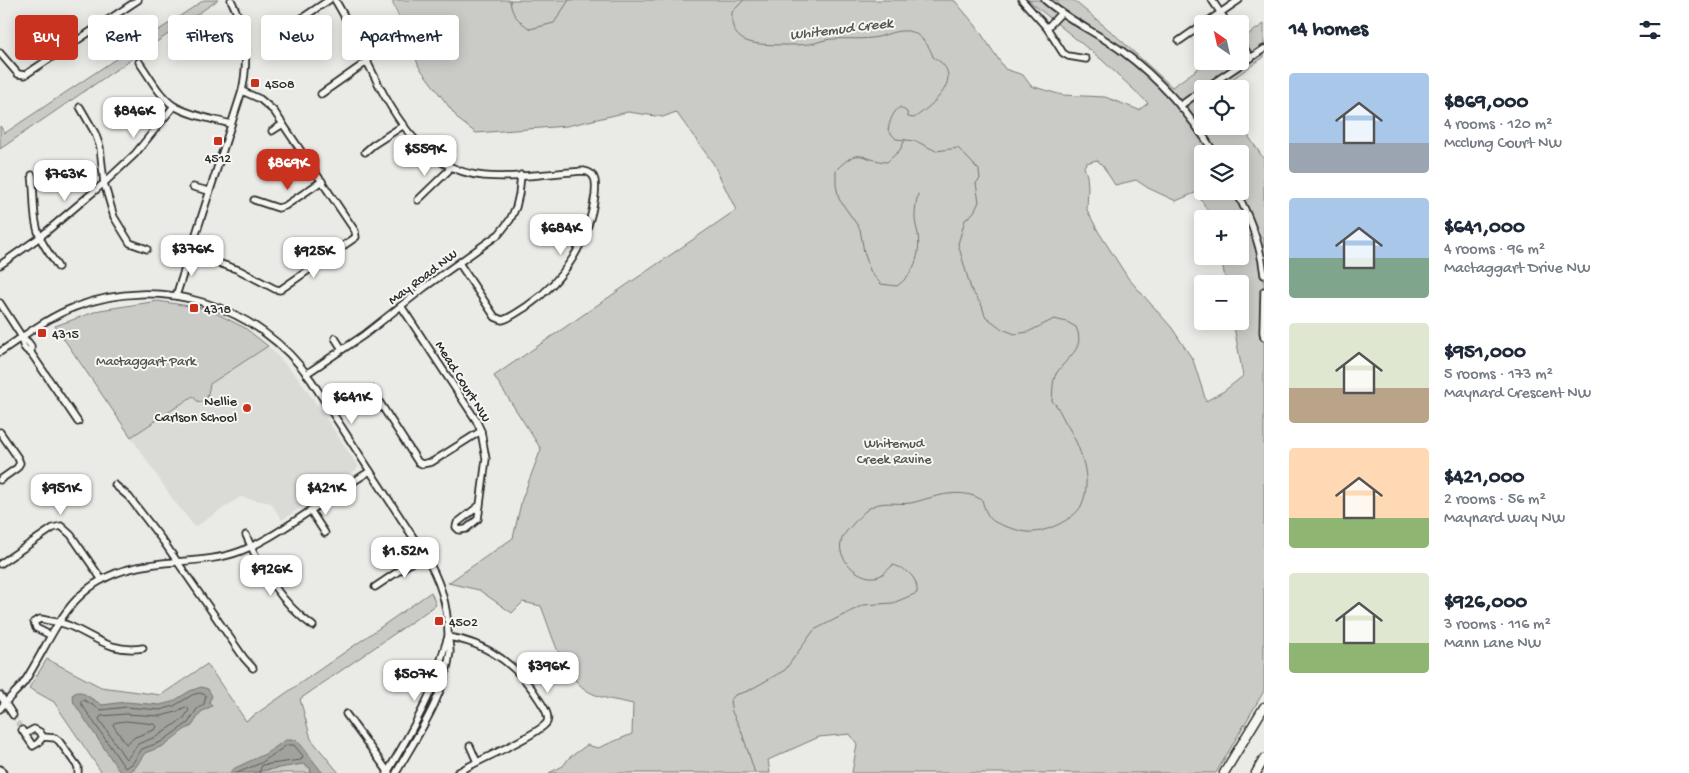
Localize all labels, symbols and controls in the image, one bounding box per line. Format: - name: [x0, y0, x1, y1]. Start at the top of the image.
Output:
- chip: Buy: [15, 15, 78, 60]
- chip: Rent: [88, 15, 158, 60]
- chip: Filters: [168, 15, 251, 60]
- chip: New: [261, 15, 332, 60]
- chip: Apartment: [342, 15, 459, 60]
- water label: Whitemud Creek: [789, 15, 895, 45]
- north arrow: [1194, 15, 1249, 70]
- map controls: [1194, 15, 1249, 330]
- icon: filters: [1636, 16, 1664, 44]
- text: 14 homes: [1289, 18, 1368, 43]
- marker: 4508: [249, 77, 261, 89]
- place label: 4508: [265, 77, 295, 94]
- button: locate: [1194, 80, 1249, 135]
- text: $869,000: [1444, 91, 1528, 116]
- icon: home: [1329, 93, 1389, 153]
- pin: $846K: [99, 96, 169, 139]
- text: $846K: [114, 103, 154, 122]
- text: 4 rooms · 120 m²: [1444, 116, 1552, 135]
- pin: $559K: [390, 134, 460, 177]
- marker: 4512: [212, 135, 224, 147]
- text: Mcclung Court NW: [1444, 135, 1562, 154]
- text: $559K: [405, 141, 445, 160]
- button: layers: [1194, 145, 1249, 200]
- pin: $869K: [253, 148, 323, 191]
- place label: 4512: [205, 151, 231, 168]
- text: $869K: [268, 155, 308, 174]
- pin: $763K: [30, 160, 100, 202]
- text: $763K: [45, 166, 85, 185]
- button: +: [1194, 210, 1249, 265]
- pin: $684K: [526, 214, 596, 256]
- text: $641,000: [1444, 216, 1525, 241]
- icon: home: [1329, 218, 1389, 278]
- text: $684K: [541, 220, 581, 239]
- pin: $376K: [157, 234, 227, 277]
- pin: $925K: [279, 236, 349, 279]
- text: $376K: [172, 241, 212, 260]
- text: 4 rooms · 96 m²: [1444, 241, 1545, 260]
- text: $925K: [294, 243, 334, 262]
- street label: May Road NW: [385, 246, 462, 310]
- text: Mactaggart Drive NW: [1444, 260, 1591, 279]
- button: −: [1194, 275, 1249, 330]
- marker: 4318: [188, 302, 200, 314]
- place label: 4318: [204, 302, 232, 319]
- marker: 4315: [36, 327, 48, 339]
- place label: 4315: [52, 327, 79, 344]
- street label: Mead Court NW: [430, 339, 494, 426]
- text: $951,000: [1444, 341, 1526, 366]
- icon: home: [1329, 343, 1389, 403]
- park label: Mactaggart Park: [96, 354, 198, 371]
- text: 5 rooms · 173 m²: [1444, 366, 1553, 385]
- pin: $641K: [317, 382, 387, 425]
- text: Maynard Crescent NW: [1444, 385, 1591, 404]
- text: $641K: [333, 389, 371, 408]
- place label: Nellie Carlson School: [155, 394, 238, 427]
- marker: Nellie Carlson School: [241, 402, 253, 414]
- park label: Whitemud Creek Ravine: [857, 436, 932, 469]
- text: $421,000: [1444, 466, 1525, 491]
- icon: home: [1329, 468, 1389, 528]
- pin: $951K: [26, 474, 96, 516]
- pin: $421K: [291, 474, 361, 516]
- text: $951K: [42, 480, 80, 499]
- text: $421K: [307, 480, 345, 499]
- text: 2 rooms · 56 m²: [1444, 491, 1546, 510]
- text: Maynard Way NW: [1444, 510, 1565, 529]
- pin: $1.52M: [364, 536, 446, 579]
- text: $1.52M: [382, 543, 428, 562]
- pin: $926K: [236, 554, 306, 597]
- text: $926K: [251, 561, 291, 580]
- text: $926,000: [1444, 591, 1527, 616]
- icon: home: [1329, 593, 1389, 653]
- marker: 4502: [433, 615, 445, 627]
- place label: 4502: [449, 615, 478, 632]
- text: 3 rooms · 116 m²: [1444, 616, 1551, 635]
- text: Mann Lane NW: [1444, 635, 1541, 654]
- pin: $396K: [513, 652, 583, 694]
- text: $396K: [528, 658, 568, 677]
- pin: $507K: [380, 660, 450, 702]
- text: $507K: [394, 666, 436, 685]

